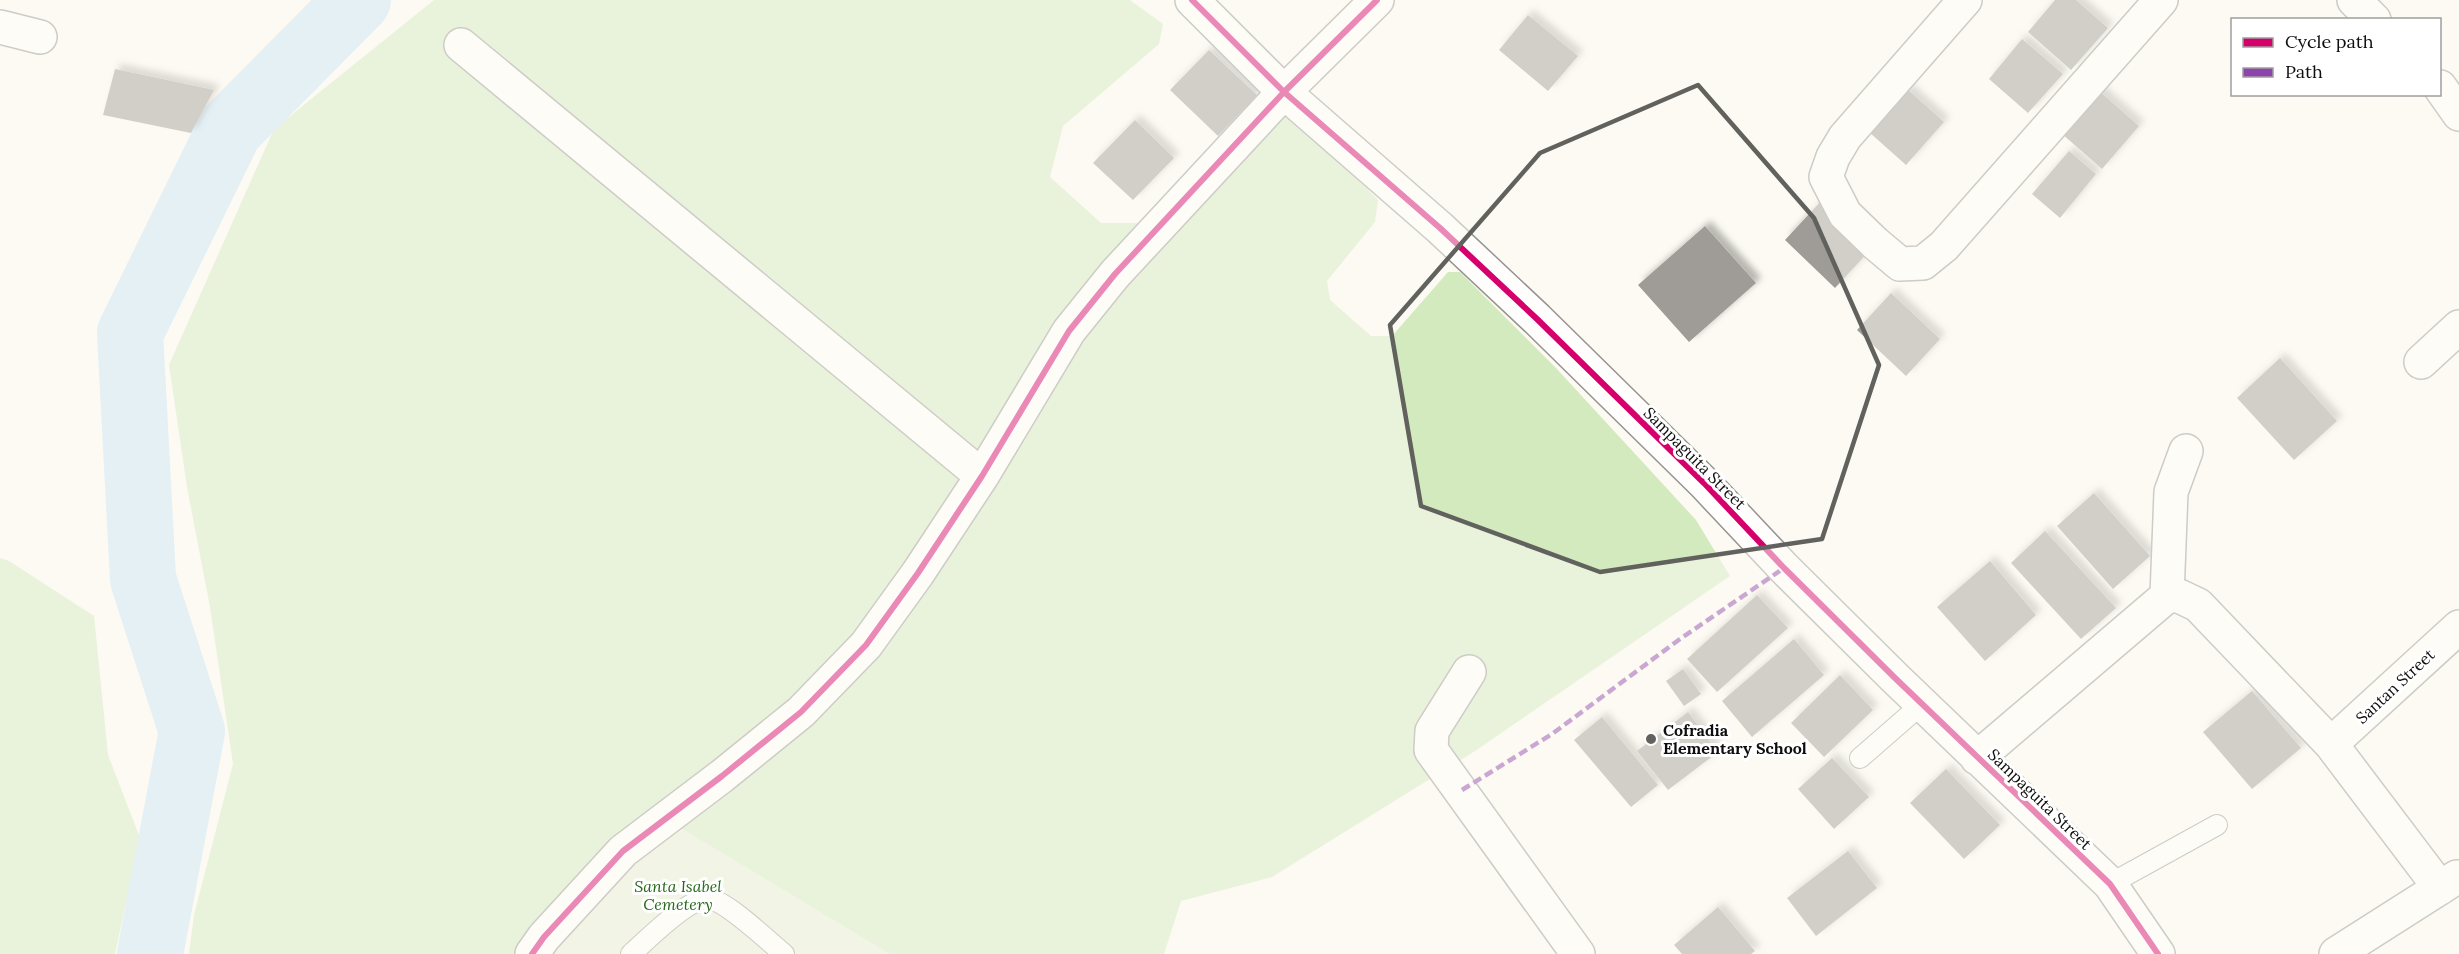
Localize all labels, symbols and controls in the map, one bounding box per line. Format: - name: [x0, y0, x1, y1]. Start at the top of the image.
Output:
- legend: [2231, 18, 2441, 96]
- text: Cycle path: [2285, 30, 2374, 53]
- text: Path: [2285, 60, 2323, 83]
- street label: Sampaguita Street: [1640, 403, 1751, 514]
- street label: Santan Street: [2351, 644, 2439, 728]
- place label: Cofradia Elementary School: [1663, 720, 1807, 758]
- marker: Cofradia Elementary School: [1644, 732, 1658, 746]
- street label: Sampaguita Street: [1984, 744, 2097, 854]
- park label: Santa Isabel Cemetery: [634, 876, 722, 914]

